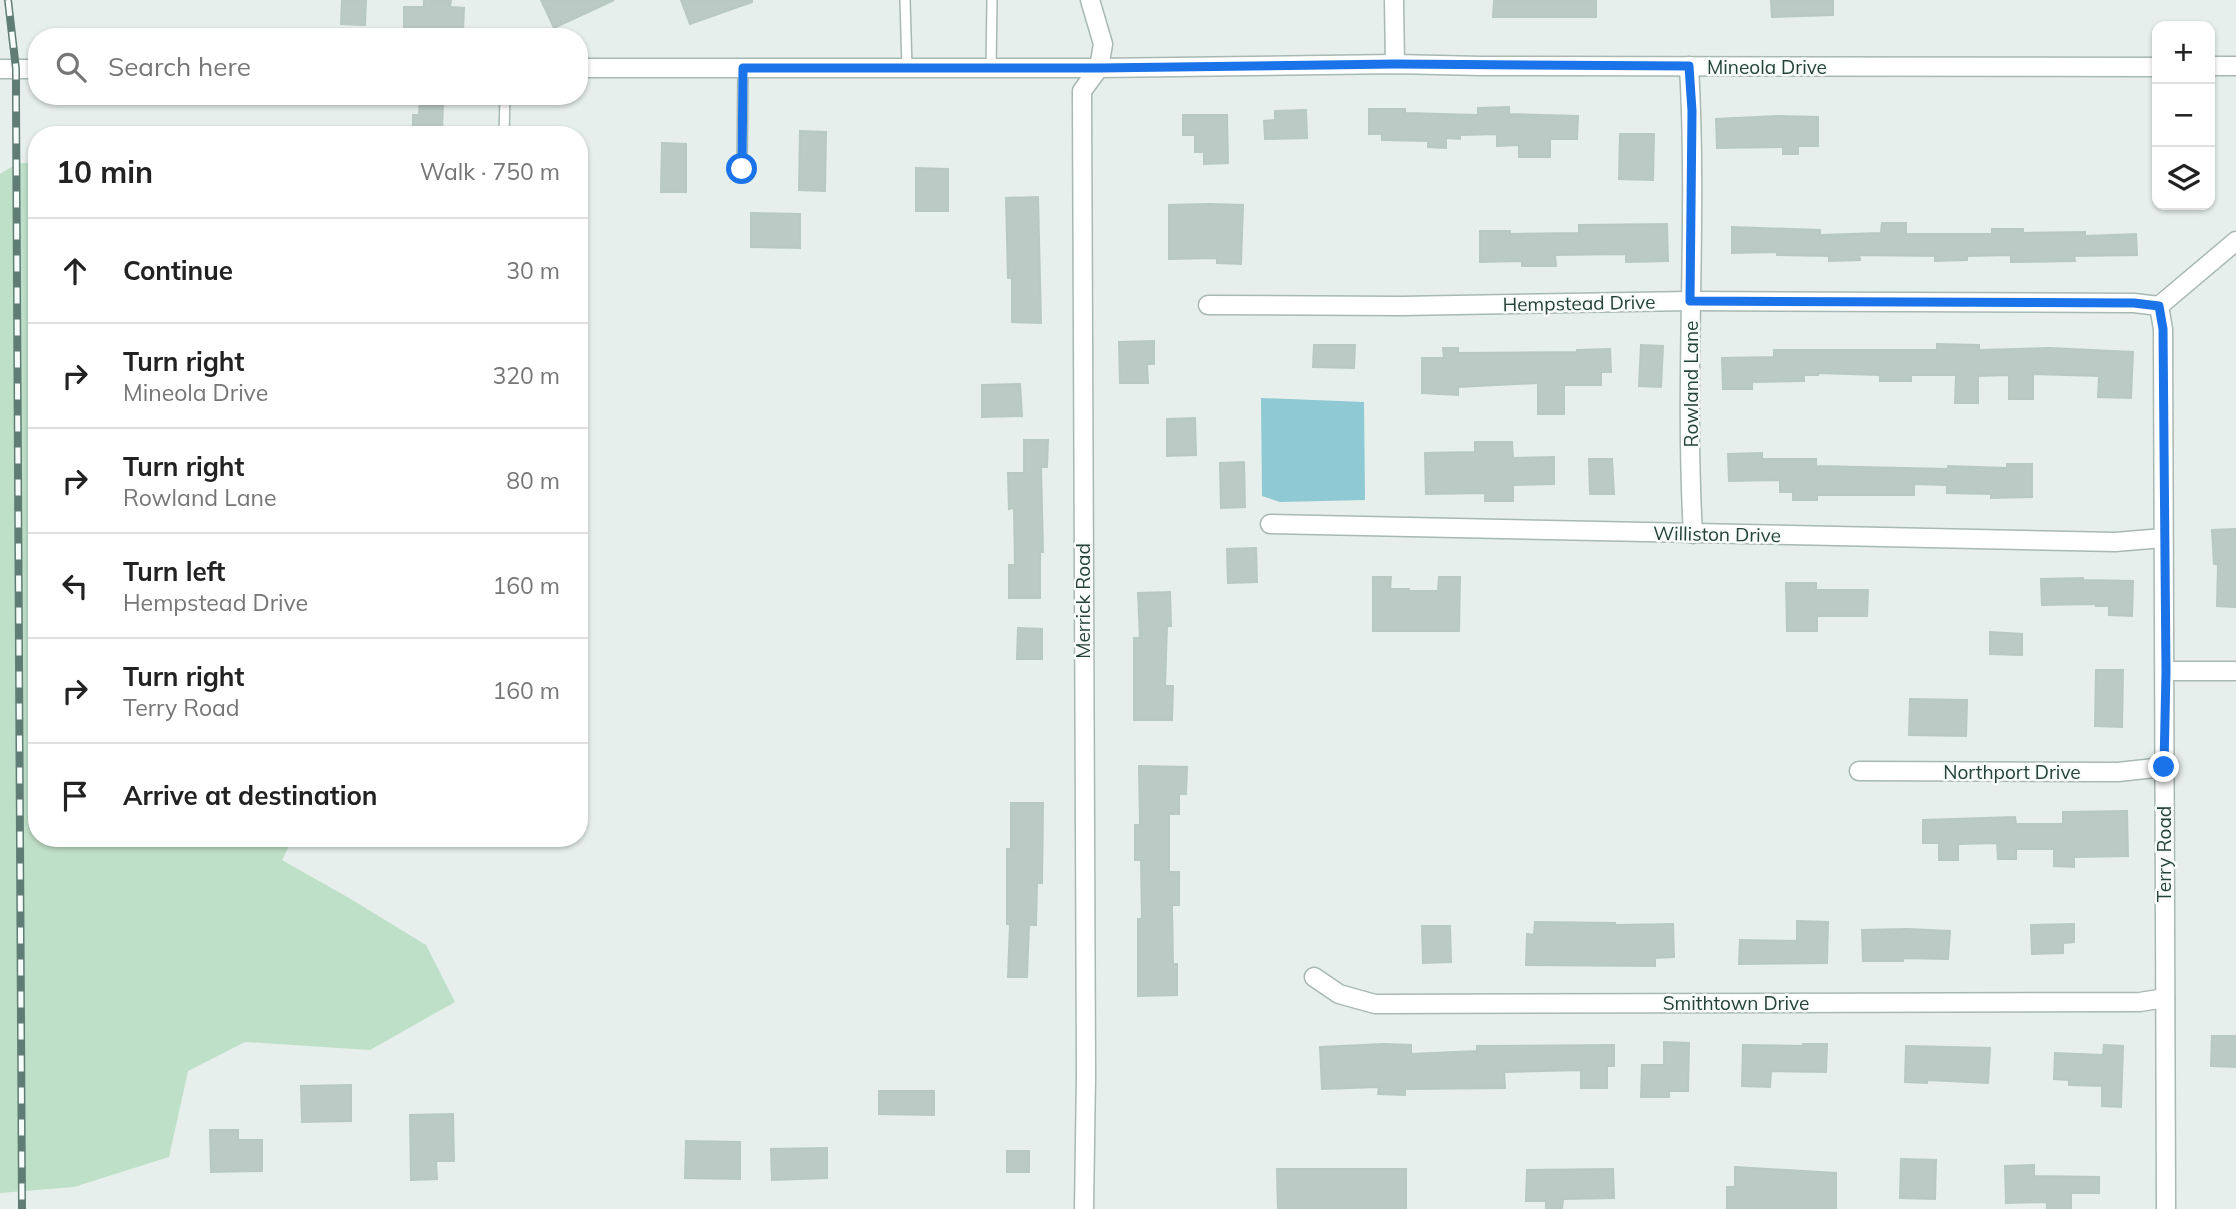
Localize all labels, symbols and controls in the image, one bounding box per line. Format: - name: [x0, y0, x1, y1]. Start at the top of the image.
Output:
- map controls: [2152, 21, 2215, 210]
- button: +: [2152, 21, 2215, 84]
- search box: [28, 28, 588, 105]
- icon: search: [52, 48, 90, 86]
- text: Search here: [108, 50, 251, 83]
- street label: Mineola Drive: [1707, 55, 1827, 79]
- button: −: [2152, 84, 2215, 147]
- button: layers: [2152, 147, 2215, 210]
- text: 10 min: [56, 153, 153, 191]
- route start: [726, 153, 757, 184]
- text: Walk · 750 m: [420, 157, 560, 186]
- icon: ahead: [56, 252, 94, 290]
- text: Continue: [123, 254, 233, 287]
- text: 30 m: [506, 256, 560, 285]
- street label: Hempstead Drive: [1502, 290, 1656, 316]
- street label: Rowland Lane: [1679, 321, 1703, 447]
- text: Turn right: [123, 345, 244, 378]
- icon: right: [56, 357, 94, 395]
- text: 320 m: [492, 361, 560, 390]
- text: Mineola Drive: [123, 378, 268, 407]
- text: Turn right: [123, 450, 244, 483]
- icon: right: [56, 462, 94, 500]
- text: 80 m: [506, 466, 560, 495]
- text: Rowland Lane: [123, 483, 277, 512]
- street label: Williston Drive: [1653, 521, 1781, 547]
- street label: Merrick Road: [1071, 543, 1095, 659]
- text: Turn left: [123, 555, 225, 588]
- icon: left: [56, 567, 94, 605]
- text: 160 m: [492, 571, 560, 600]
- text: Hempstead Drive: [123, 588, 308, 617]
- text: Turn right: [123, 660, 244, 693]
- icon: right: [56, 672, 94, 710]
- text: 160 m: [492, 676, 560, 705]
- text: Terry Road: [123, 693, 240, 722]
- route end: [2148, 751, 2179, 782]
- street label: Northport Drive: [1943, 760, 2081, 784]
- icon: arrive: [56, 777, 94, 815]
- text: Arrive at destination: [123, 779, 378, 812]
- street label: Terry Road: [2152, 806, 2176, 902]
- street label: Smithtown Drive: [1663, 991, 1809, 1015]

